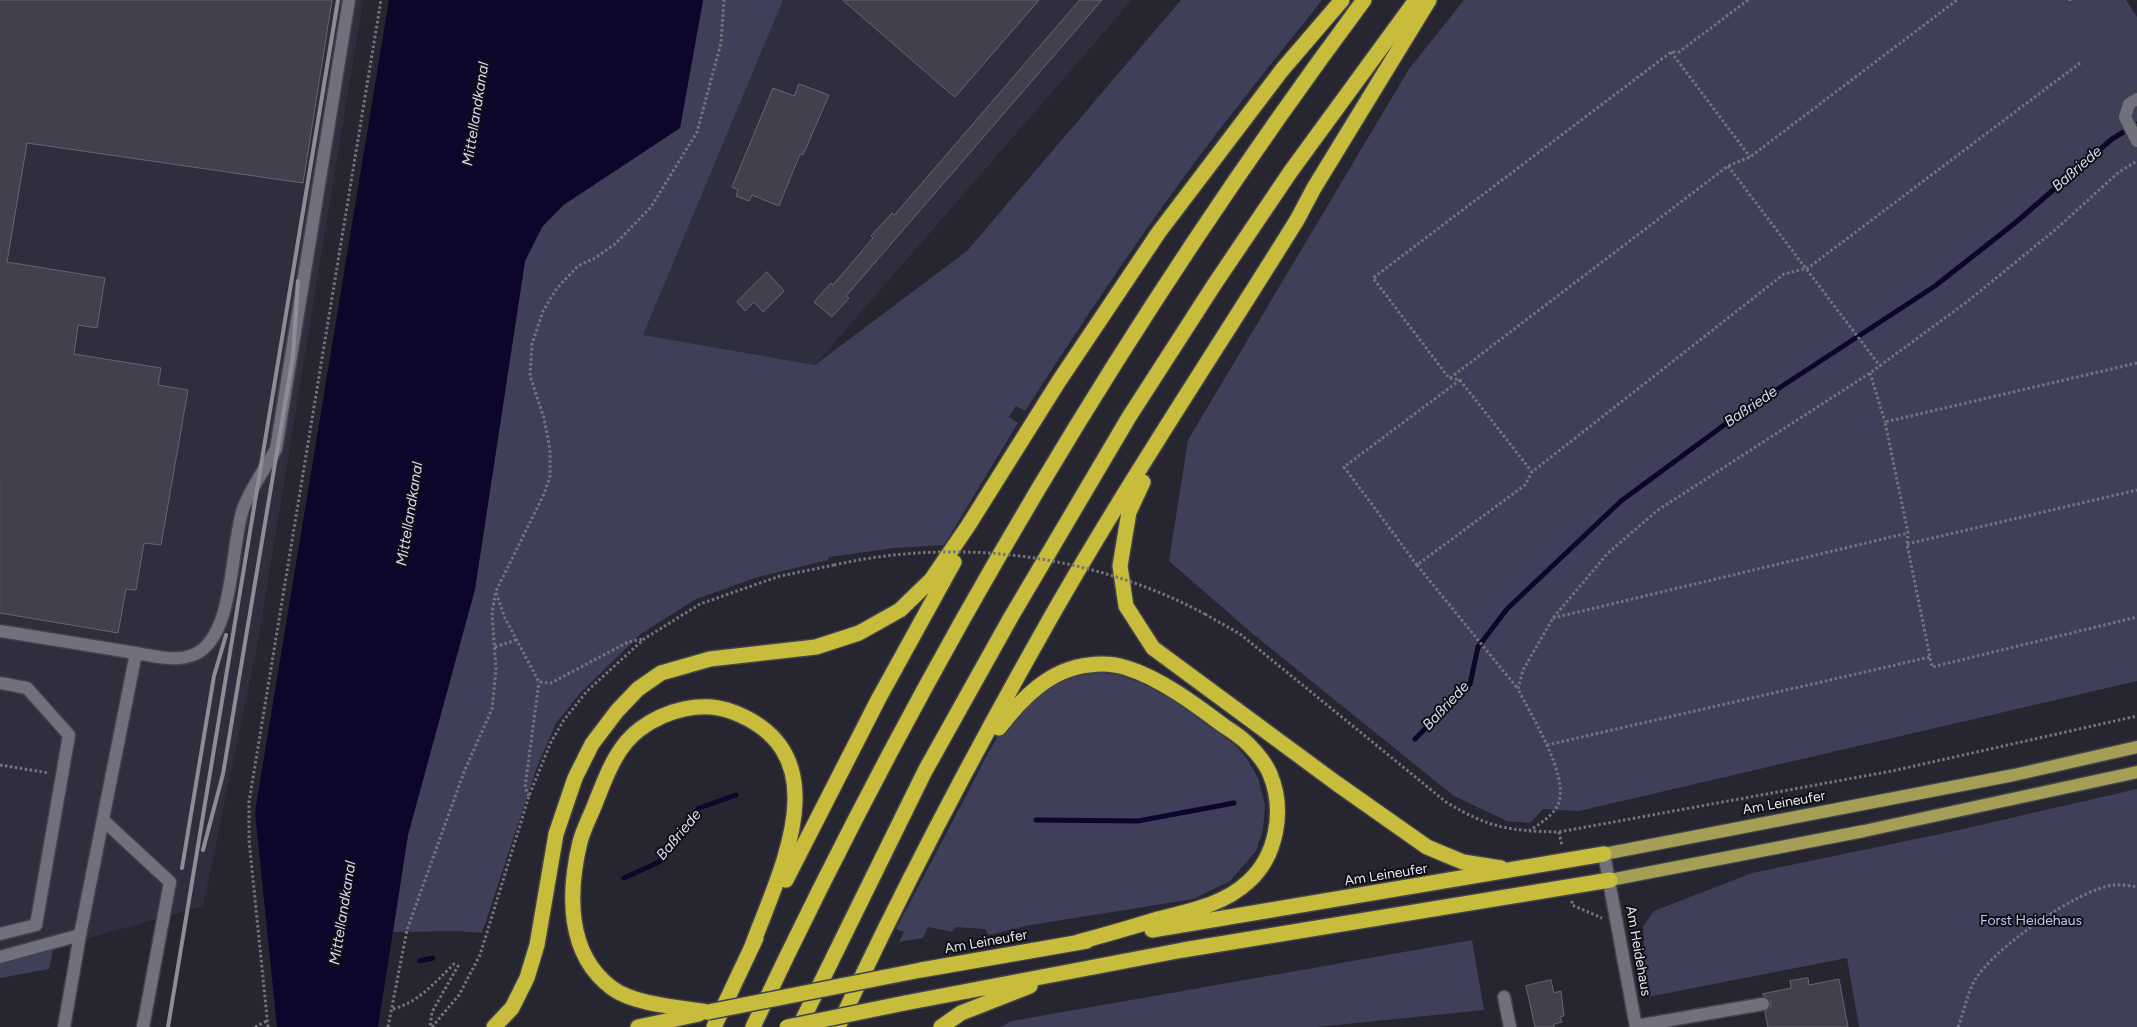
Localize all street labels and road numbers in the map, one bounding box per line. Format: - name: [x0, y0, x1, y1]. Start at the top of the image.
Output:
- street label: Am Leineufer: [1741, 787, 1827, 819]
- street label: Am Leineufer: [1343, 860, 1429, 890]
- street label: Am Heidehaus: [1622, 905, 1654, 997]
- street label: Am Leineufer: [943, 926, 1029, 958]

